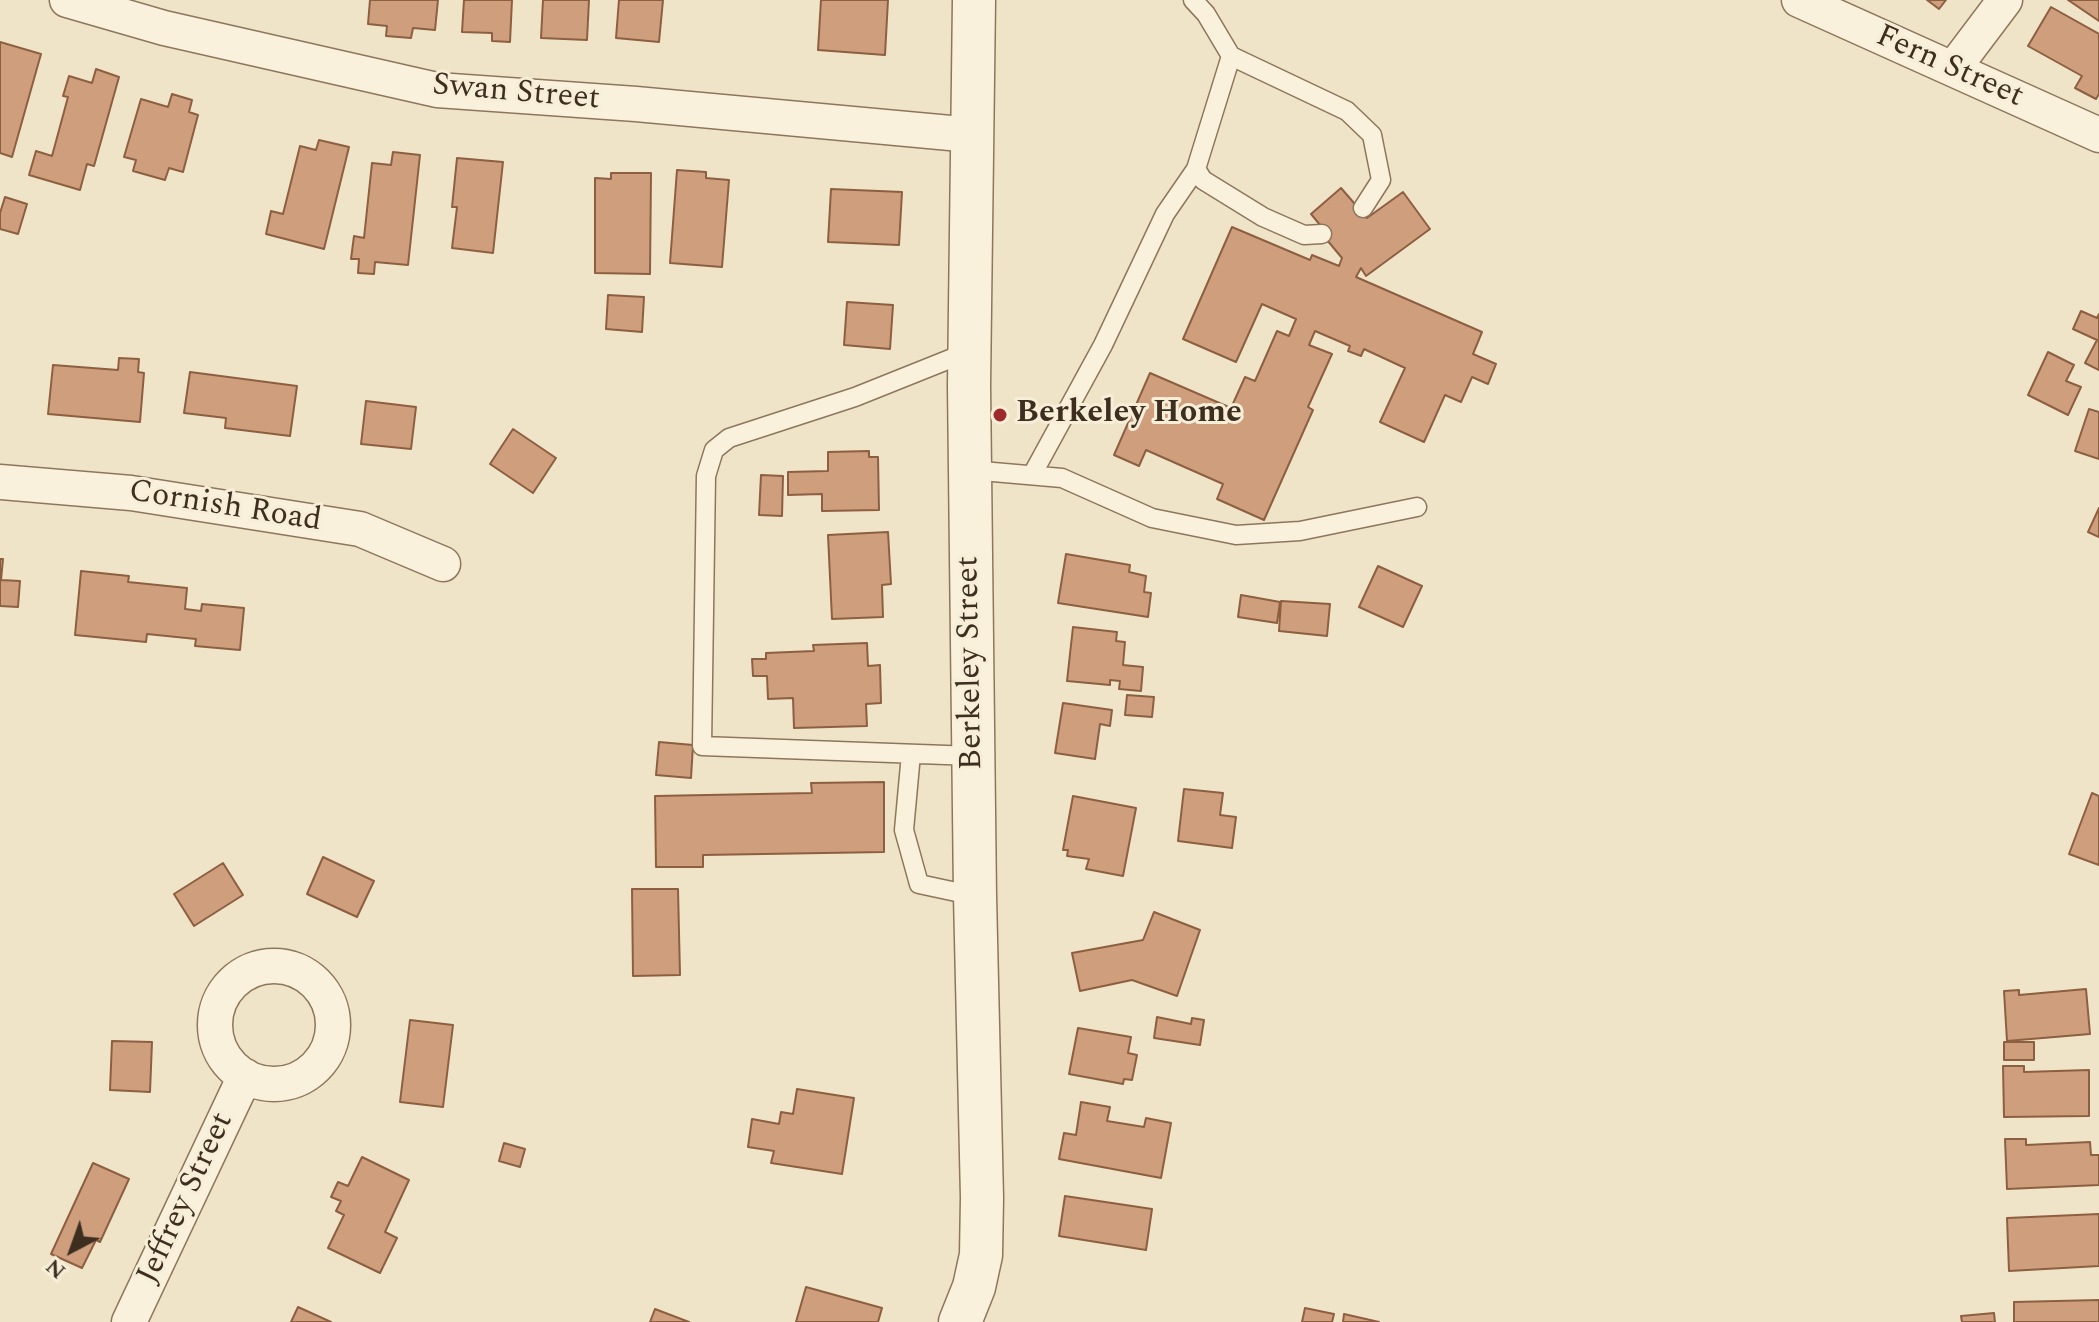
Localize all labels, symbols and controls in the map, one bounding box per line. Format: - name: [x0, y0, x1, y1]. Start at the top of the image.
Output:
- street label: Fern Street: [1869, 18, 2029, 118]
- street label: Swan Street: [431, 68, 601, 120]
- place label: Berkeley Home: [1016, 396, 1242, 434]
- marker: Berkeley Home: [991, 406, 1009, 424]
- street label: Cornish Road: [126, 474, 324, 542]
- street label: Berkeley Street: [951, 555, 993, 771]
- street label: Jeffrey Street: [131, 1107, 243, 1291]
- north arrow: [32, 1210, 112, 1290]
- text: N: [38, 1250, 74, 1287]

